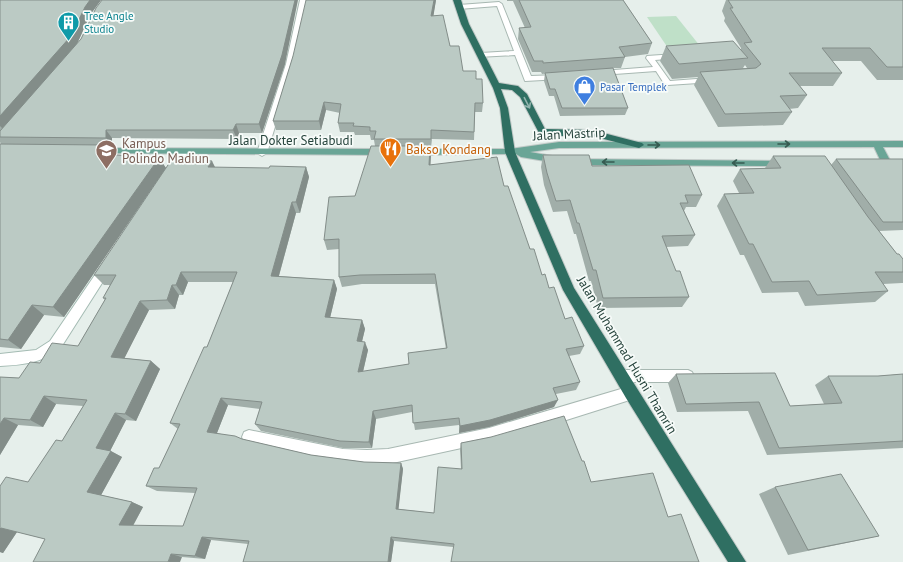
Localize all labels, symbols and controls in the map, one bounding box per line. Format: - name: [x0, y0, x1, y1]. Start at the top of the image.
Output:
- building icon: Tree Angle Studio: [55, 9, 81, 42]
- place label: Tree Angle Studio: [84, 9, 134, 36]
- shop icon: Pasar Templek: [572, 74, 598, 107]
- place label: Pasar Templek: [600, 80, 668, 94]
- one-way arrow: [524, 96, 531, 108]
- street label: Jalan Mastrip: [531, 124, 606, 144]
- street label: Jalan Dokter Setiabudi: [228, 132, 353, 149]
- place label: Kampus Polindo Madiun: [122, 135, 209, 167]
- restaurant icon: Bakso Kondang: [378, 136, 404, 169]
- school or university icon: Kampus Polindo Madiun: [94, 137, 120, 170]
- one-way arrow: [777, 140, 790, 148]
- place label: Bakso Kondang: [406, 141, 491, 158]
- one-way arrow: [647, 141, 660, 149]
- one-way arrow: [602, 158, 615, 166]
- one-way arrow: [732, 159, 745, 167]
- street label: Jalan Muhammad Husni Thamrin: [573, 272, 681, 437]

